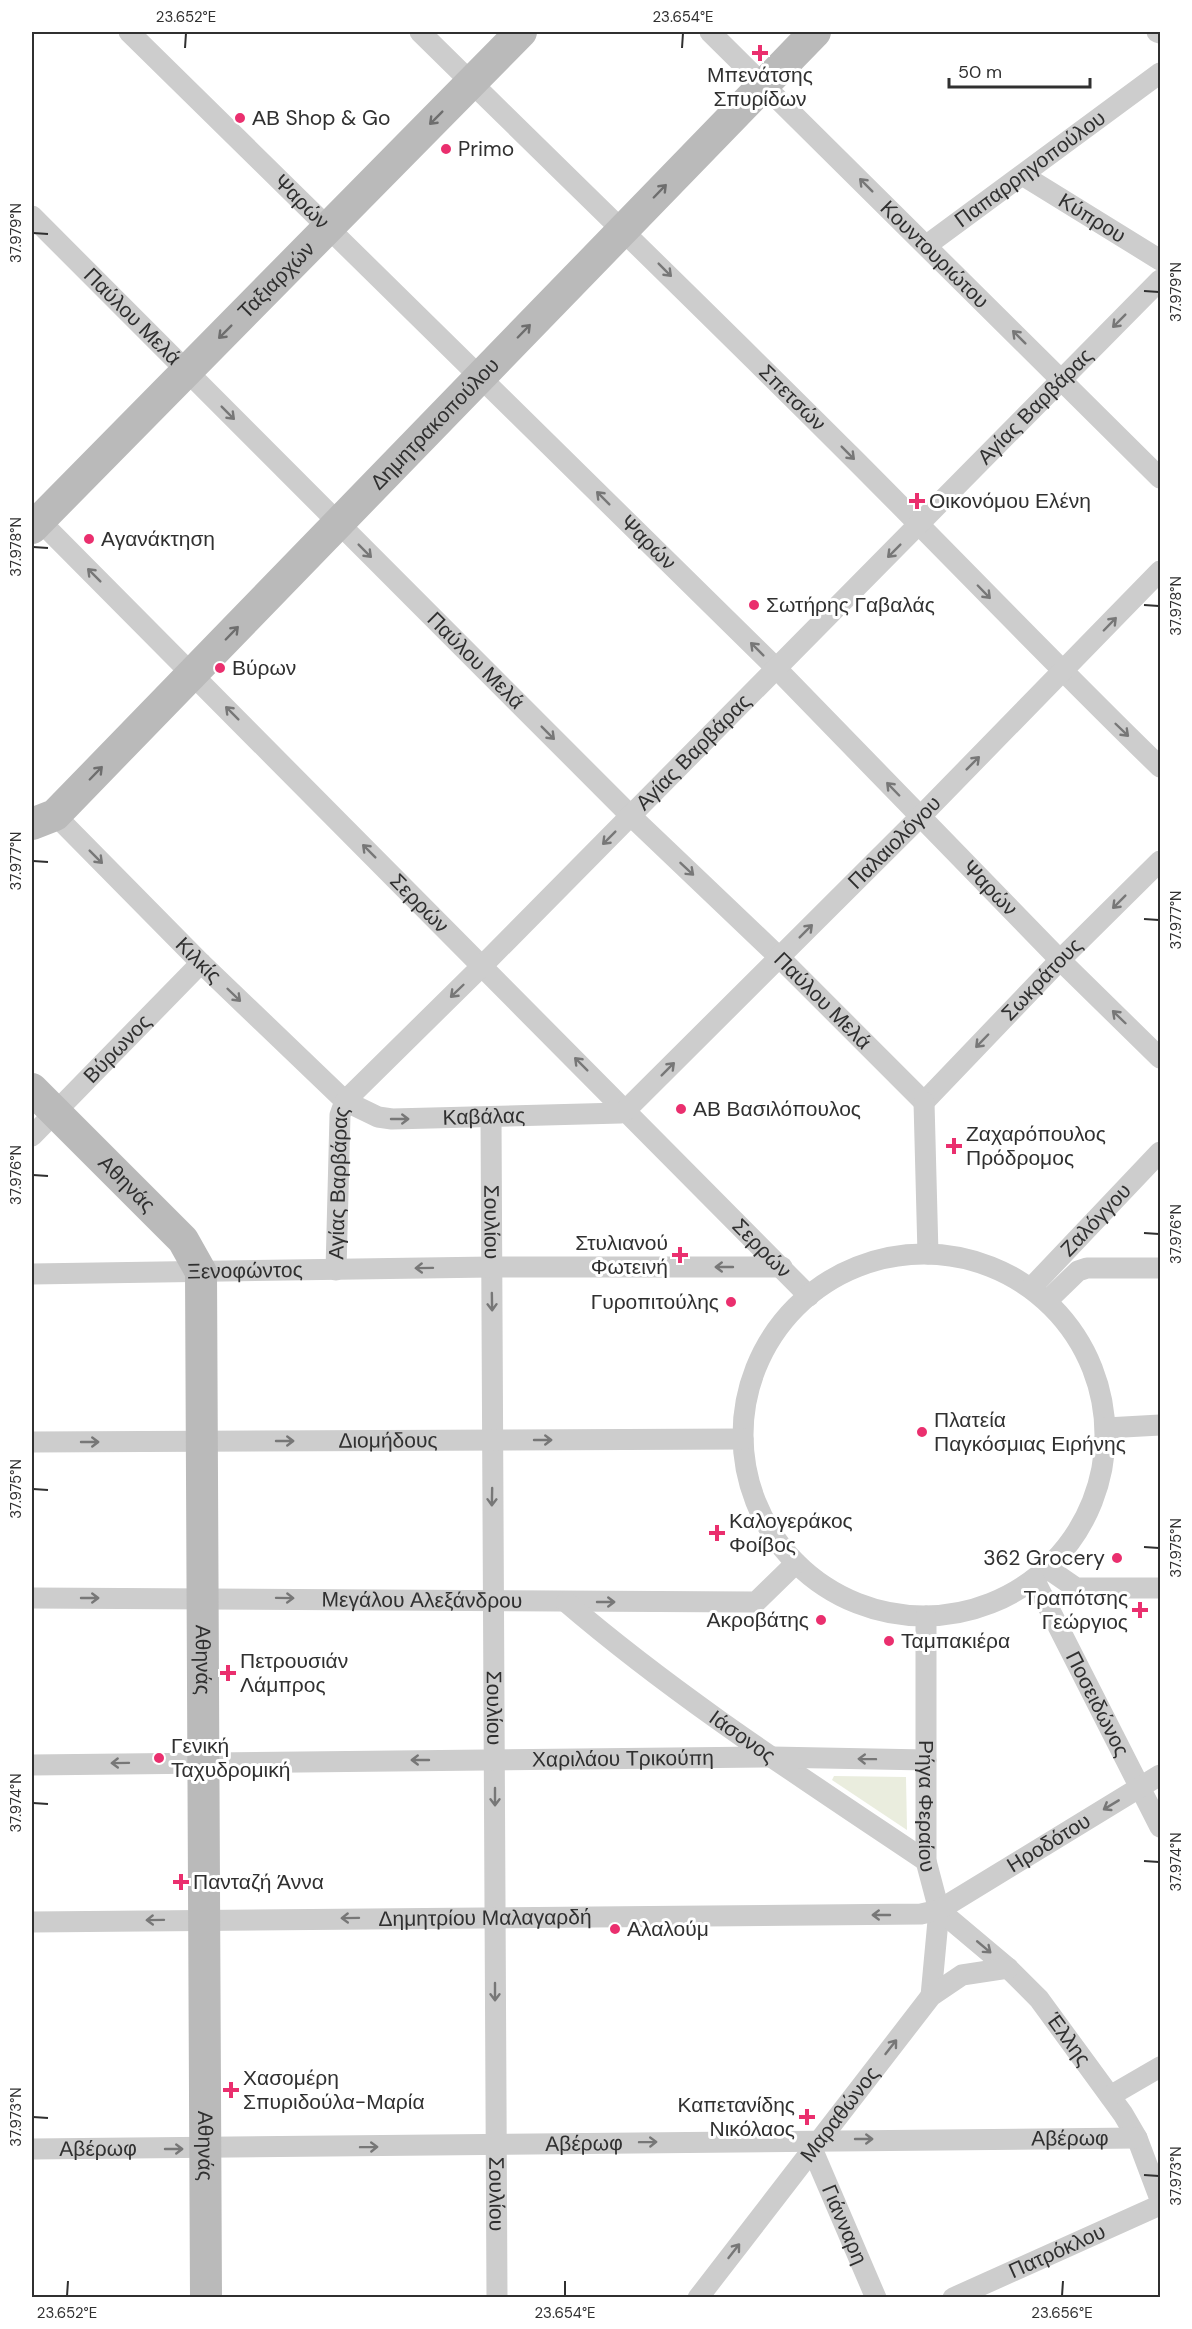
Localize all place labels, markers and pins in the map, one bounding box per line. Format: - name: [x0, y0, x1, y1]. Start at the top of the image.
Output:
- marker: Μπενάτσης Σπυρίδων: [753, 46, 767, 60]
- place label: Μπενάτσης Σπυρίδων: [707, 61, 813, 113]
- place label: ΑΒ Shop & Go: [252, 104, 390, 132]
- marker: ΑΒ Shop & Go: [233, 111, 247, 125]
- place label: Primo: [458, 135, 514, 163]
- marker: Primo: [439, 142, 453, 156]
- place label: Οικονόμου Ελένη: [929, 487, 1091, 515]
- marker: Οικονόμου Ελένη: [910, 494, 924, 508]
- place label: Αγανάκτηση: [101, 525, 215, 553]
- marker: Αγανάκτηση: [82, 532, 96, 546]
- place label: Σωτήρης Γαβαλάς: [766, 591, 935, 619]
- marker: Σωτήρης Γαβαλάς: [747, 598, 761, 612]
- place label: Βύρων: [232, 654, 296, 682]
- marker: Βύρων: [213, 661, 227, 675]
- place label: ΑΒ Βασιλόπουλος: [693, 1095, 861, 1123]
- marker: ΑΒ Βασιλόπουλος: [674, 1102, 688, 1116]
- place label: Ζαχαρόπουλος Πρόδρομος: [966, 1120, 1106, 1172]
- marker: Ζαχαρόπουλος Πρόδρομος: [947, 1139, 961, 1153]
- place label: Στυλιανού Φωτεινή: [575, 1229, 668, 1281]
- marker: Στυλιανού Φωτεινή: [673, 1248, 687, 1262]
- place label: Γυροπιτούλης: [591, 1288, 719, 1316]
- marker: Γυροπιτούλης: [724, 1295, 738, 1309]
- place label: Πλατεία Παγκόσμιας Ειρήνης: [934, 1406, 1126, 1458]
- marker: Πλατεία Παγκόσμιας Ειρήνης: [915, 1425, 929, 1439]
- place label: Καλογεράκος Φοίβος: [729, 1507, 853, 1559]
- marker: Καλογεράκος Φοίβος: [710, 1526, 724, 1540]
- place label: 362 Grocery: [983, 1544, 1105, 1572]
- marker: 362 Grocery: [1110, 1551, 1124, 1565]
- place label: Τραπότσης Γεώργιος: [1023, 1584, 1128, 1636]
- marker: Τραπότσης Γεώργιος: [1133, 1603, 1147, 1617]
- place label: Ακροβάτης: [707, 1606, 809, 1634]
- marker: Ακροβάτης: [814, 1613, 828, 1627]
- place label: Ταμπακιέρα: [901, 1627, 1010, 1655]
- marker: Ταμπακιέρα: [882, 1634, 896, 1648]
- place label: Πετρουσιάν Λάμπρος: [240, 1647, 348, 1699]
- marker: Πετρουσιάν Λάμπρος: [221, 1666, 235, 1680]
- place label: Γενική Ταχυδρομική: [171, 1732, 290, 1784]
- marker: Γενική Ταχυδρομική: [152, 1751, 166, 1765]
- place label: Πανταζή Άννα: [193, 1868, 324, 1896]
- marker: Πανταζή Άννα: [174, 1875, 188, 1889]
- place label: Αλαλούμ: [627, 1915, 709, 1943]
- marker: Αλαλούμ: [608, 1922, 622, 1936]
- place label: Χασομέρη Σπυριδούλα-Μαρία: [243, 2064, 425, 2116]
- marker: Χασομέρη Σπυριδούλα-Μαρία: [224, 2083, 238, 2097]
- place label: Καπετανίδης Νικόλαος: [677, 2091, 795, 2143]
- marker: Καπετανίδης Νικόλαος: [800, 2110, 814, 2124]

